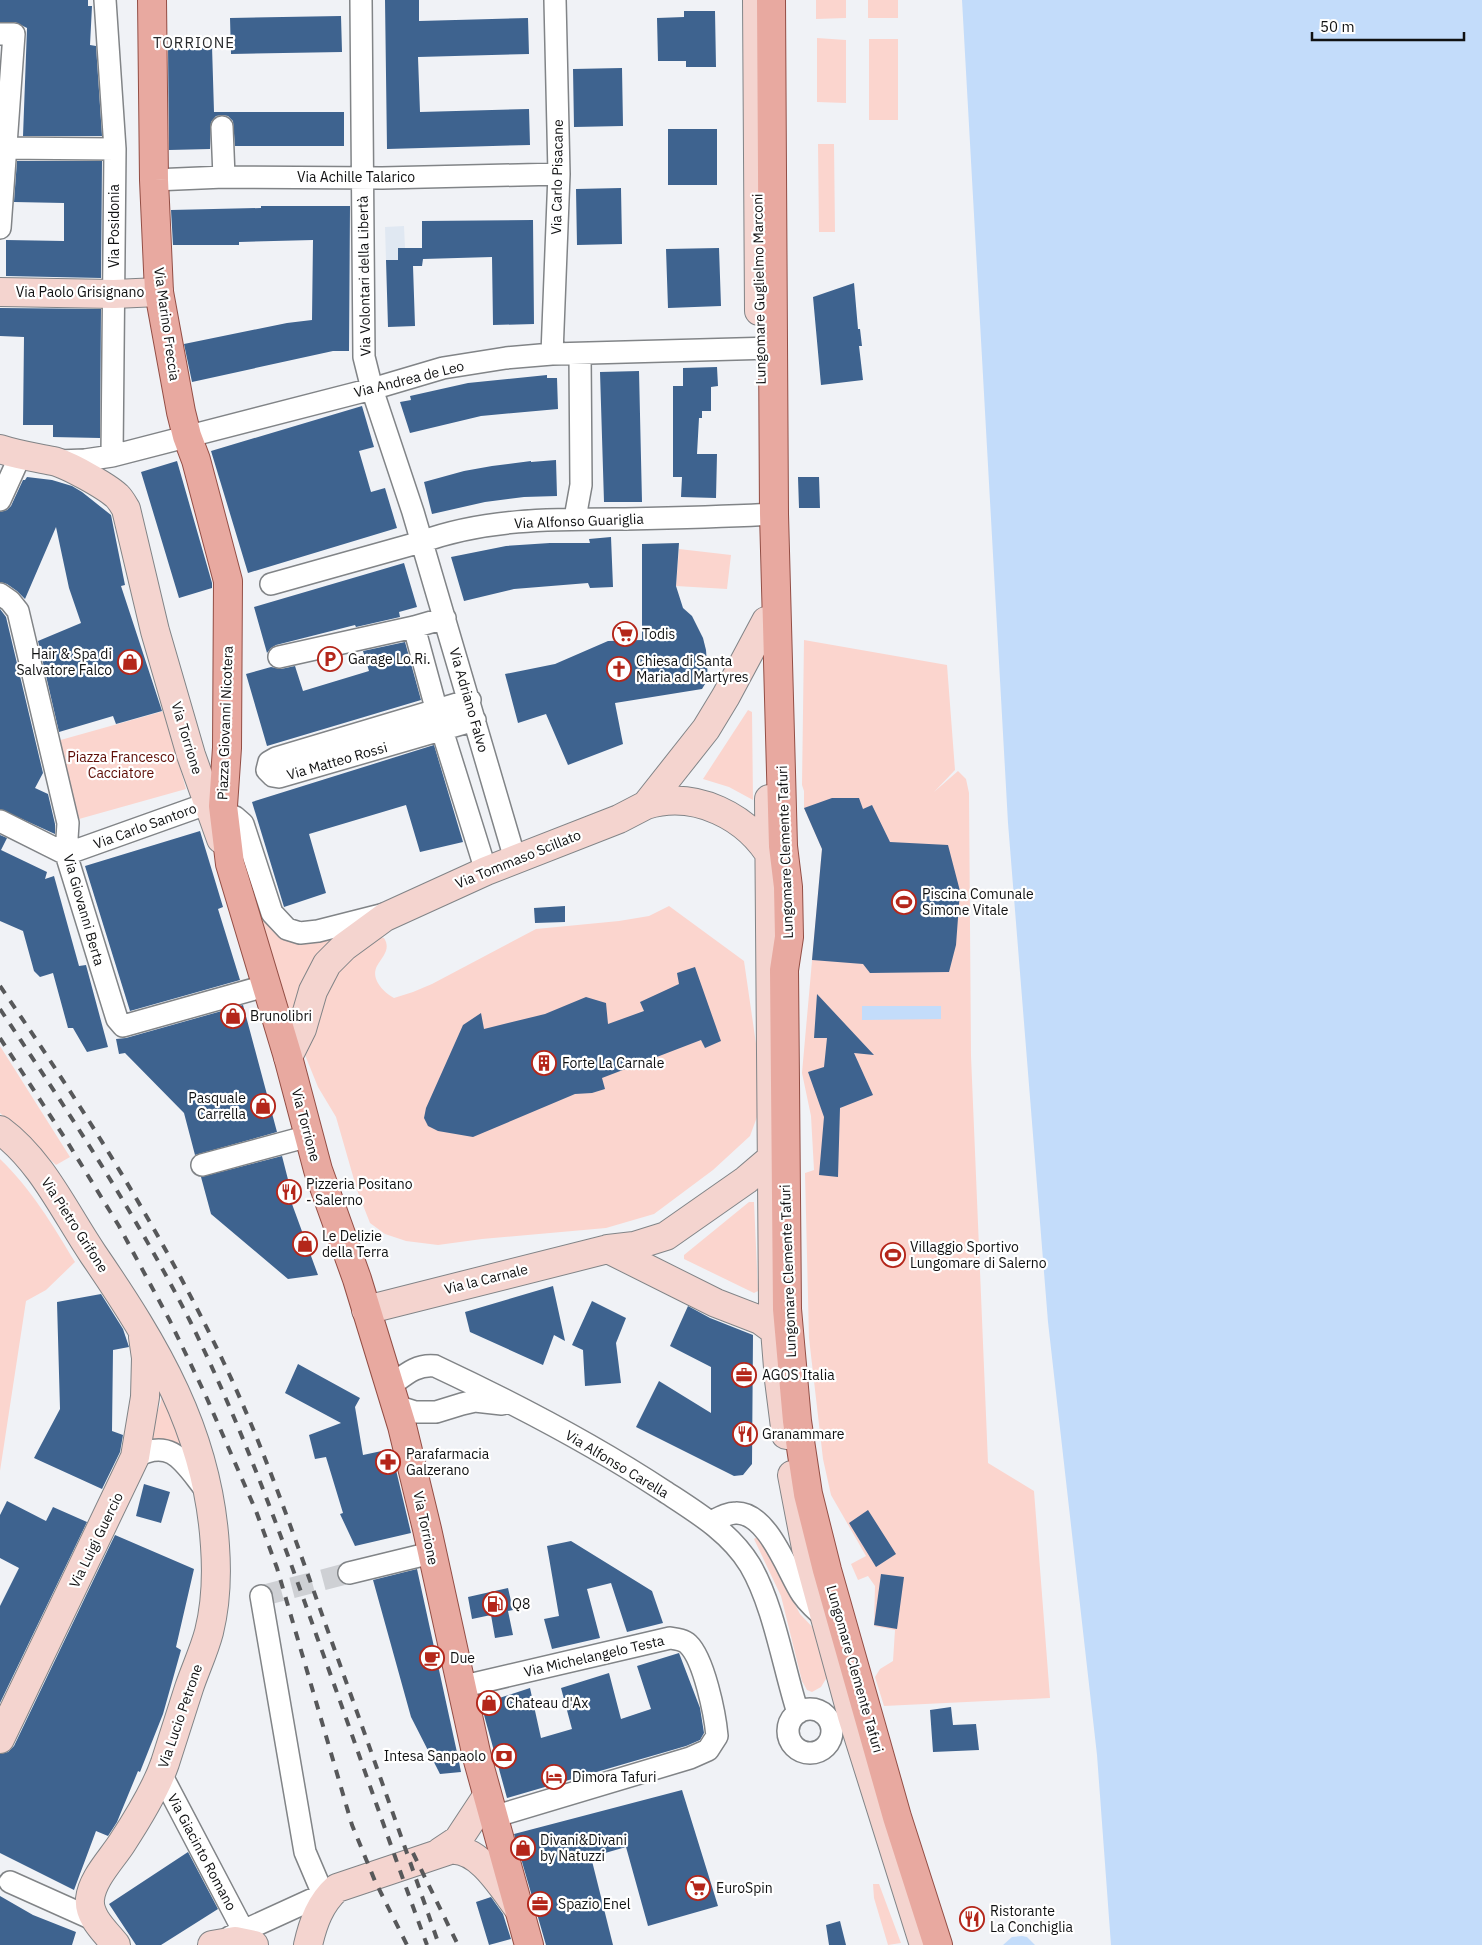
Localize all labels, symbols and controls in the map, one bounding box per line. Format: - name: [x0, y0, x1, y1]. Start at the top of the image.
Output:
- scale bar: [1312, 10, 1464, 42]
- text: 50 m: [1320, 17, 1355, 36]
- district label: TORRIONE: [153, 33, 235, 52]
- street label: Via Carlo Pisacane: [547, 119, 567, 235]
- street label: Via Achille Talarico: [297, 168, 415, 186]
- street label: Via Posidonia: [105, 183, 123, 268]
- street label: Lungomare Guglielmo Marconi: [748, 193, 770, 385]
- street label: Via Volontari della Libertà: [354, 195, 374, 357]
- street label: Via Marino Freccia: [150, 266, 184, 383]
- street label: Via Paolo Grisignano: [16, 283, 145, 301]
- street label: Via Andrea de Leo: [352, 357, 466, 401]
- street label: Via Alfonso Guariglia: [514, 510, 645, 532]
- supermarket icon: Todis: [612, 621, 638, 647]
- place label: Todis: [642, 625, 676, 643]
- place label: Hair & Spa di Salvatore Falco: [16, 645, 112, 679]
- street label: Piazza Giovanni Nicotera: [213, 645, 237, 800]
- parking icon: Garage Lo.Ri.: [317, 646, 343, 672]
- street label: Via Adriano Falvo: [445, 646, 493, 755]
- shop icon: Hair & Spa di Salvatore Falco: [117, 649, 143, 675]
- place label: Garage Lo.Ri.: [348, 650, 431, 668]
- place label: Chiesa di Santa Maria ad Martyres: [636, 652, 749, 686]
- church icon: Chiesa di Santa Maria ad Martyres: [606, 656, 632, 682]
- street label: Via Torrione: [167, 700, 207, 777]
- street label: Via Matteo Rossi: [285, 738, 389, 784]
- park label: Piazza Francesco Cacciatore: [67, 748, 175, 782]
- street label: Lungomare Clemente Tafuri: [773, 765, 797, 939]
- street label: Via Carlo Santoro: [91, 799, 199, 853]
- street label: Via Tommaso Scillato: [452, 825, 584, 892]
- street label: Via Giovanni Berta: [59, 852, 109, 968]
- place label: Piscina Comunale Simone Vitale: [922, 885, 1034, 919]
- sports icon: Piscina Comunale Simone Vitale: [891, 889, 917, 915]
- shop icon: Brunolibri: [220, 1003, 246, 1029]
- place label: Brunolibri: [250, 1007, 312, 1025]
- building icon: Forte La Carnale: [531, 1050, 557, 1076]
- place label: Forte La Carnale: [562, 1054, 665, 1072]
- street label: Via Torrione: [288, 1086, 324, 1164]
- place label: Pasquale Carrella: [188, 1089, 247, 1123]
- shop icon: Pasquale Carrella: [250, 1093, 276, 1119]
- street label: Via Pietro Grifone: [38, 1174, 113, 1276]
- place label: Pizzeria Positano - Salerno: [306, 1175, 413, 1209]
- restaurant icon: Pizzeria Positano - Salerno: [276, 1179, 302, 1205]
- street label: Lungomare Clemente Tafuri: [776, 1184, 800, 1358]
- place label: Le Delizie della Terra: [322, 1227, 389, 1261]
- shop icon: Le Delizie della Terra: [292, 1231, 318, 1257]
- place label: Villaggio Sportivo Lungomare di Salerno: [910, 1238, 1047, 1272]
- sports icon: Villaggio Sportivo Lungomare di Salerno: [880, 1242, 906, 1268]
- street label: Via la Carnale: [442, 1260, 530, 1298]
- office icon: AGOS Italia: [731, 1362, 757, 1388]
- place label: AGOS Italia: [762, 1366, 835, 1384]
- restaurant icon: Granammare: [732, 1421, 758, 1447]
- place label: Granammare: [762, 1425, 845, 1443]
- street label: Via Alfonso Carella: [562, 1426, 673, 1502]
- place label: Parafarmacia Galzerano: [406, 1445, 490, 1479]
- pharmacy icon: Parafarmacia Galzerano: [375, 1449, 401, 1475]
- street label: Via Luigi Guercio: [65, 1489, 127, 1591]
- street label: Via Torrione: [409, 1489, 443, 1567]
- street label: Lungomare Clemente Tafuri: [822, 1583, 888, 1755]
- fuel station icon: Q8: [482, 1591, 508, 1617]
- place label: Q8: [512, 1595, 530, 1613]
- street label: Via Michelangelo Testa: [522, 1631, 666, 1681]
- cafe icon: Due: [419, 1645, 445, 1671]
- place label: Due: [450, 1649, 475, 1667]
- street label: Via Lucio Petrone: [154, 1661, 206, 1770]
- shop icon: Chateau d'Ax: [476, 1690, 502, 1716]
- place label: Chateau d'Ax: [506, 1694, 588, 1712]
- bank icon: Intesa Sanpaolo: [491, 1743, 517, 1769]
- place label: Intesa Sanpaolo: [384, 1747, 486, 1765]
- hotel icon: Dimora Tafuri: [541, 1764, 567, 1790]
- place label: Dimora Tafuri: [572, 1768, 656, 1786]
- street label: Via Giacinto Romano: [164, 1790, 241, 1914]
- place label: Divani&Divani by Natuzzi: [540, 1831, 627, 1865]
- shop icon: Divani&Divani by Natuzzi: [510, 1835, 536, 1861]
- supermarket icon: EuroSpin: [685, 1875, 711, 1901]
- place label: EuroSpin: [716, 1879, 773, 1897]
- office icon: Spazio Enel: [527, 1891, 553, 1917]
- place label: Spazio Enel: [558, 1895, 631, 1913]
- place label: Ristorante La Conchiglia: [990, 1902, 1073, 1936]
- restaurant icon: Ristorante La Conchiglia: [959, 1906, 985, 1932]

